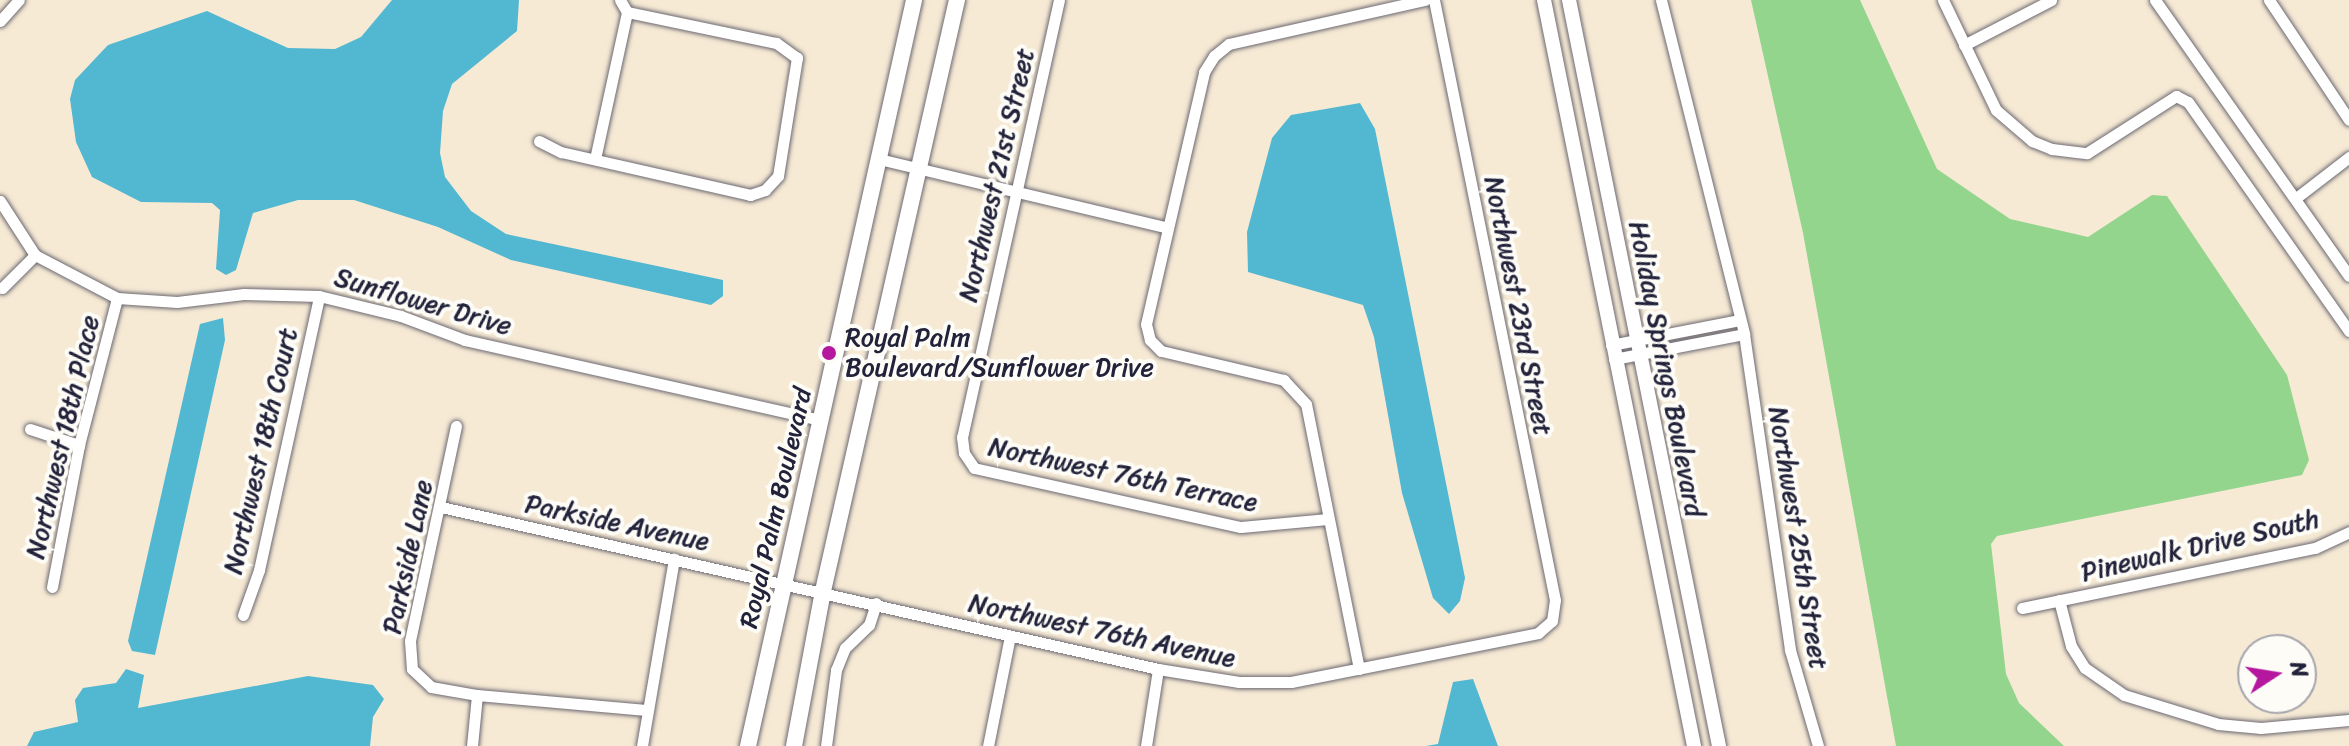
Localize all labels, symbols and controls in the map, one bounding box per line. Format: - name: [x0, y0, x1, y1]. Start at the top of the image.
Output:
- street label: Northwest 21st Street: [953, 45, 1041, 305]
- street label: Northwest 23rd Street: [1478, 174, 1558, 438]
- street label: Holiday Springs Boulevard: [1622, 219, 1710, 519]
- street label: Sunflower Drive: [331, 262, 515, 342]
- street label: Northwest 18th Place: [20, 312, 106, 562]
- place label: Royal Palm Boulevard/Sunflower Drive: [845, 322, 1154, 384]
- street label: Northwest 18th Court: [218, 325, 304, 577]
- marker: Royal Palm Boulevard/Sunflower Drive: [820, 344, 838, 362]
- street label: Royal Palm Boulevard: [733, 385, 819, 631]
- street label: Northwest 25th Street: [1762, 404, 1834, 672]
- street label: Northwest 76th Terrace: [986, 431, 1260, 519]
- street label: Parkside Lane: [376, 477, 440, 637]
- street label: Parkside Avenue: [522, 488, 712, 558]
- street label: Pinewalk Drive South: [2078, 503, 2322, 589]
- street label: Northwest 76th Avenue: [966, 587, 1238, 675]
- north arrow: [2237, 634, 2317, 714]
- text: N: [2278, 658, 2320, 681]

